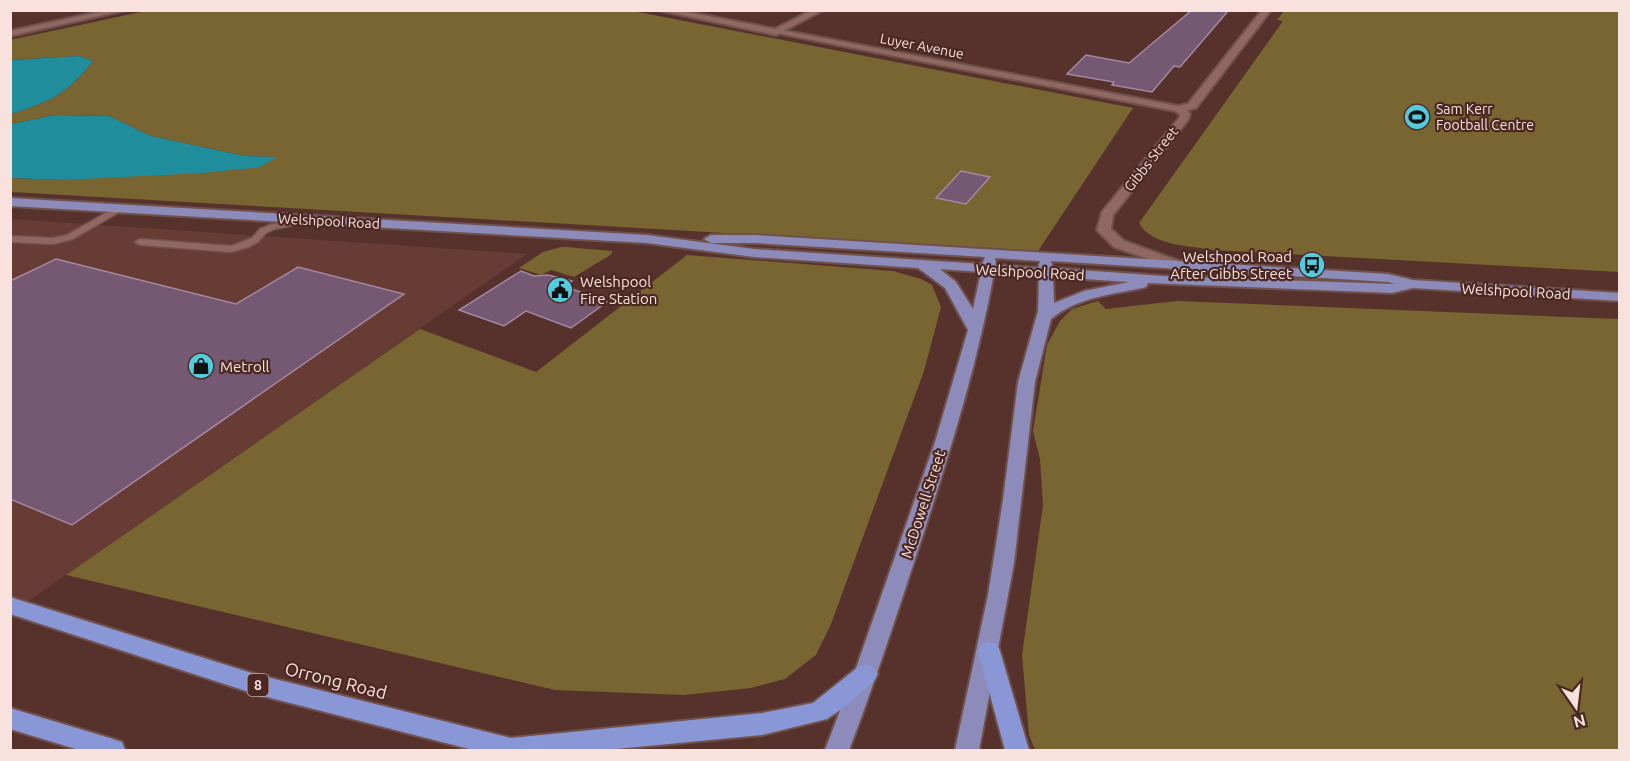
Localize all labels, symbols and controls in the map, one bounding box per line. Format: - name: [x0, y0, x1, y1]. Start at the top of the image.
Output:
- street label: Luyer Avenue: [879, 30, 965, 62]
- place label: Sam Kerr Football Centre: [1436, 101, 1534, 133]
- sports icon: Sam Kerr Football Centre: [1402, 102, 1432, 132]
- street label: Gibbs Street: [1121, 123, 1181, 194]
- street label: Welshpool Road: [278, 210, 380, 232]
- place label: Welshpool Road After Gibbs Street: [1170, 248, 1292, 282]
- bus stop icon: Welshpool Road After Gibbs Street: [1297, 250, 1327, 280]
- street label: Welshpool Road: [975, 261, 1085, 283]
- place label: Welshpool Fire Station: [580, 273, 657, 307]
- public building icon: Welshpool Fire Station: [545, 275, 575, 305]
- street label: Welshpool Road: [1461, 280, 1571, 302]
- shop icon: Metroll: [186, 351, 216, 381]
- place label: Metroll: [220, 358, 270, 375]
- street label: McDowell Street: [898, 448, 948, 560]
- street label: Orrong Road: [283, 658, 389, 702]
- road number: 8: [248, 674, 268, 696]
- north arrow: [1546, 677, 1606, 737]
- text: N: [1572, 711, 1588, 732]

